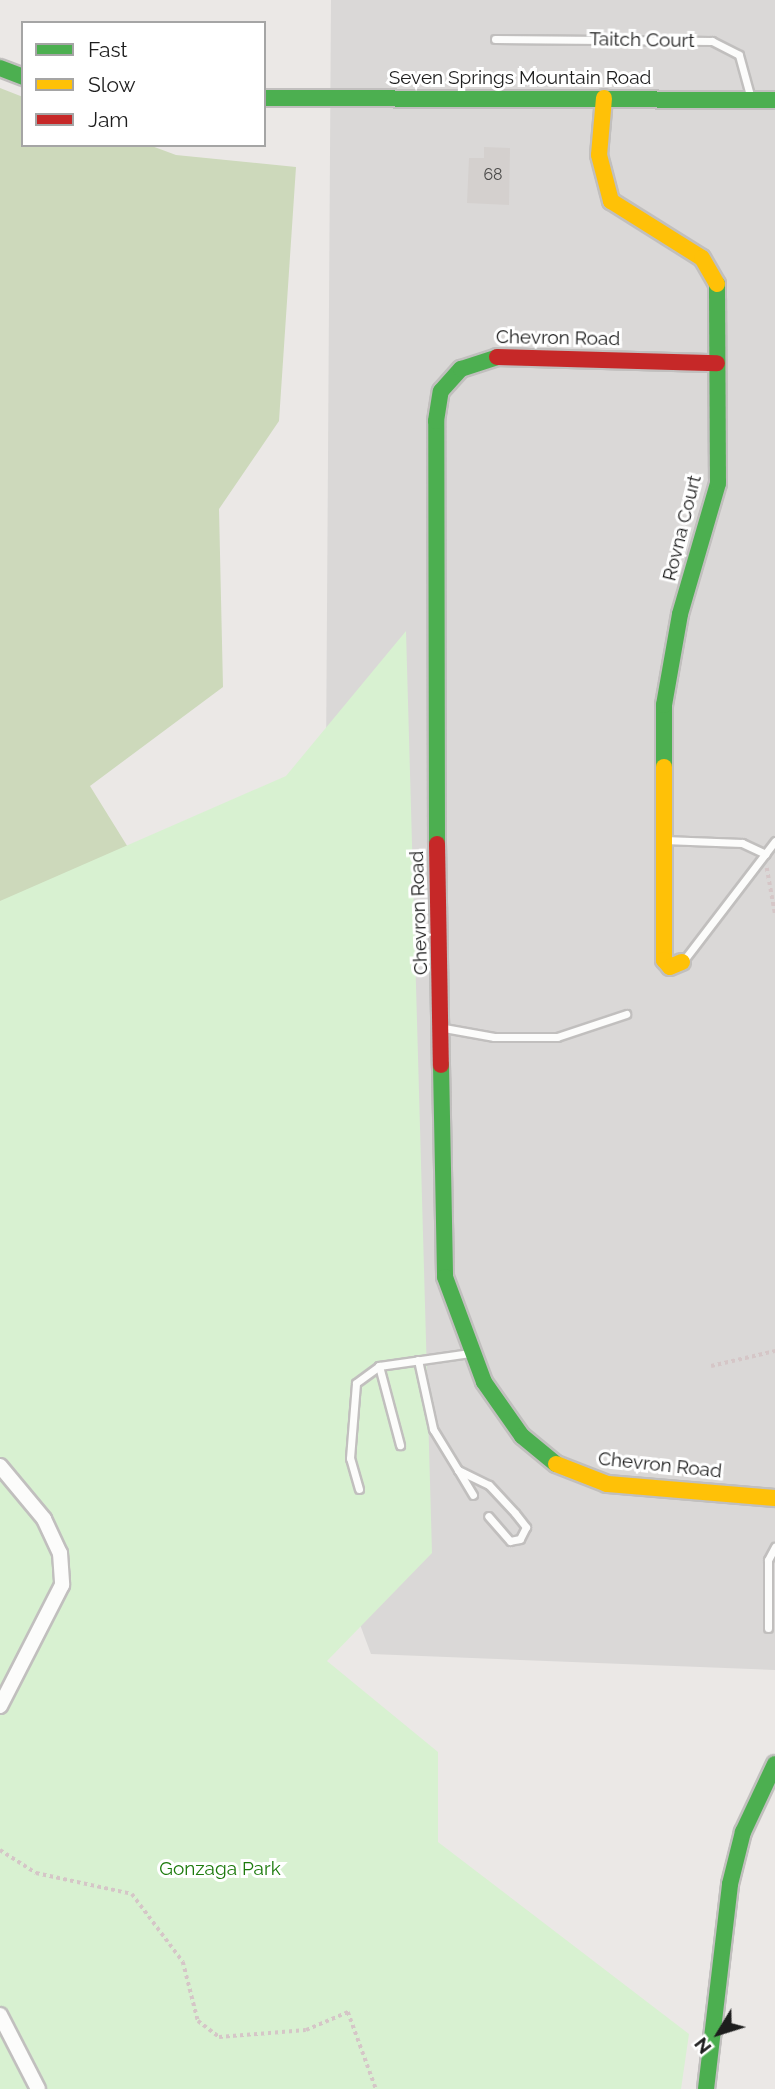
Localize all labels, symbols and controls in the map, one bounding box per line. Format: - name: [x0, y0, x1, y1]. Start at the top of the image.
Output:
- legend: [21, 21, 266, 147]
- street label: Taitch Court: [589, 28, 695, 52]
- text: Fast: [88, 37, 128, 62]
- street label: Seven Springs Mountain Road: [389, 67, 651, 89]
- text: Slow: [88, 72, 136, 97]
- text: Jam: [88, 107, 129, 132]
- house number: 68: [483, 165, 503, 185]
- street label: Chevron Road: [496, 326, 620, 350]
- street label: Rovna Court: [658, 473, 706, 583]
- street label: Chevron Road: [405, 850, 433, 976]
- street label: Chevron Road: [597, 1447, 723, 1483]
- park label: Gonzaga Park: [159, 1858, 281, 1880]
- north arrow: [684, 1998, 754, 2068]
- text: N: [689, 2033, 716, 2058]

